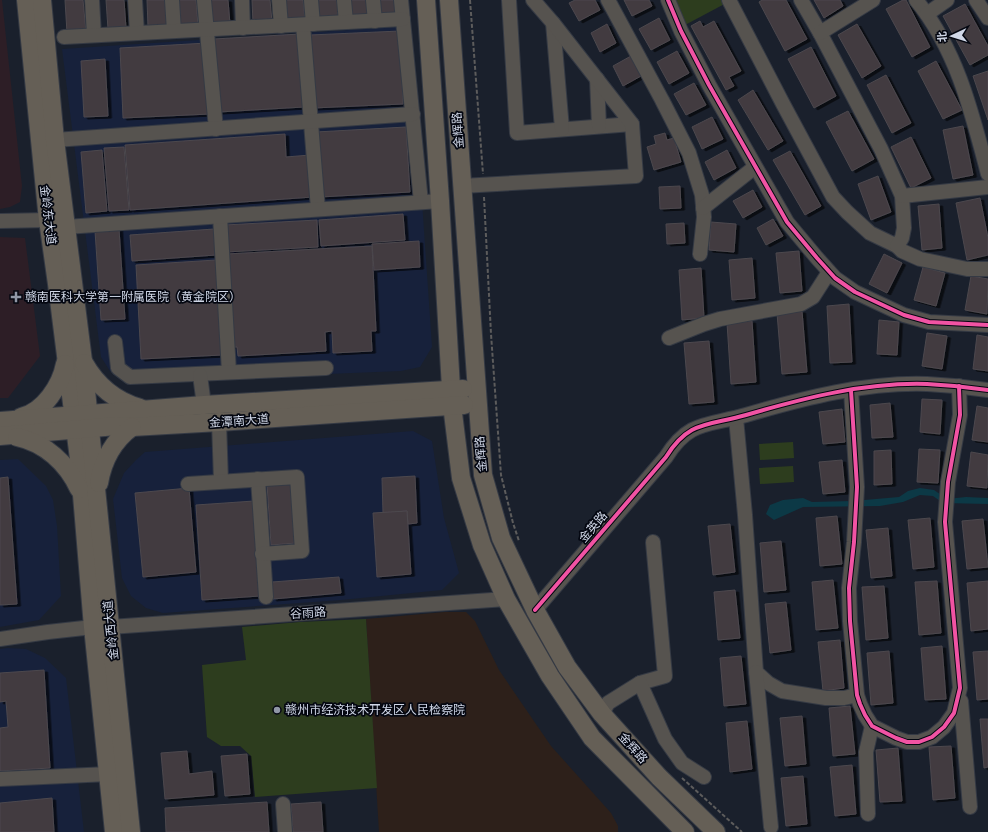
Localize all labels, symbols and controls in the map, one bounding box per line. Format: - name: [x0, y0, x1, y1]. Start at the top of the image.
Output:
- north arrow: [932, 16, 972, 56]
- text: 北: [935, 31, 949, 43]
- street label: 金辉路: [449, 112, 466, 149]
- street label: 金岭东大道: [37, 184, 60, 246]
- place label: 赣南医科大学第一附属医院（黄金院区）: [25, 289, 241, 304]
- marker: 赣南医科大学第一附属医院（黄金院区）: [10, 291, 22, 303]
- street label: 金潭南大道: [209, 411, 269, 430]
- street label: 金辉路: [471, 435, 490, 473]
- street label: 金英路: [575, 508, 610, 545]
- street label: 金岭西大道: [100, 599, 121, 661]
- street label: 谷雨路: [289, 604, 326, 621]
- place label: 赣州市经济技术开发区人民检察院: [285, 702, 465, 717]
- marker: 赣州市经济技术开发区人民检察院: [272, 705, 282, 715]
- street label: 金辉路: [616, 729, 651, 766]

